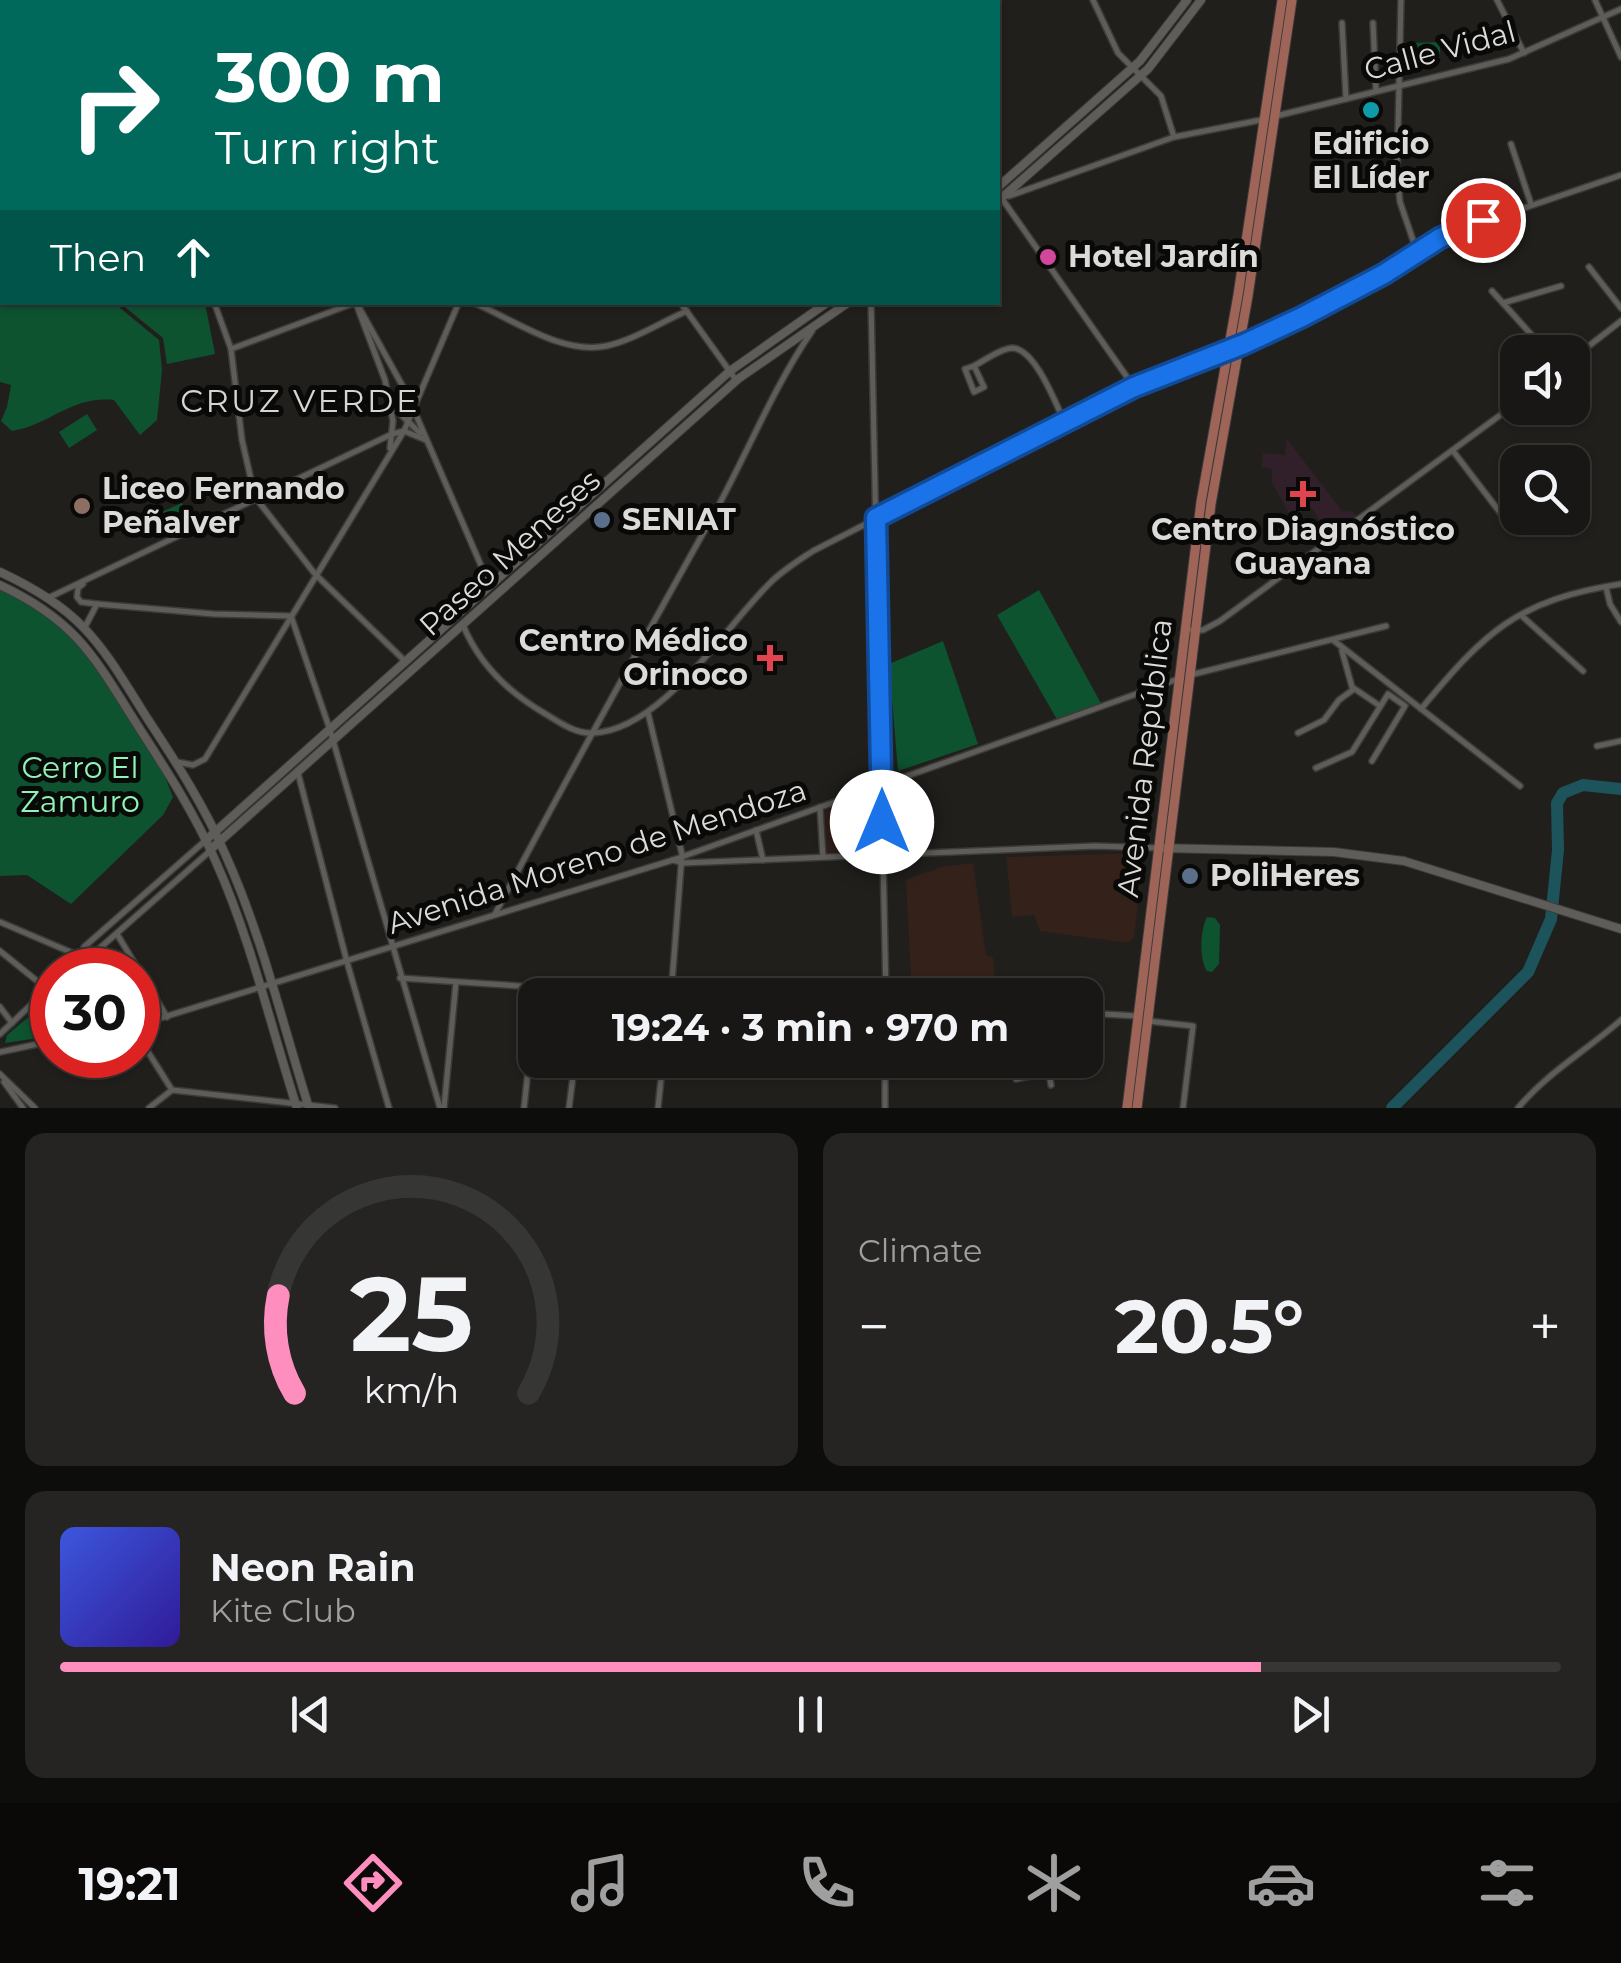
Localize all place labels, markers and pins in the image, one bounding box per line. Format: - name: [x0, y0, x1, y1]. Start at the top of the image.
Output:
- marker: Edificio El Líder: [1360, 99, 1382, 121]
- place label: Edificio El Líder: [1312, 125, 1430, 196]
- pin: [1441, 178, 1526, 263]
- place label: Hotel Jardín: [1068, 238, 1259, 275]
- marker: Hotel Jardín: [1037, 246, 1059, 268]
- place label: Liceo Fernando Peñalver: [102, 470, 345, 541]
- marker: Centro Diagnóstico Guayana: [1290, 481, 1316, 507]
- marker: Liceo Fernando Peñalver: [71, 495, 93, 517]
- place label: SENIAT: [622, 501, 736, 538]
- marker: SENIAT: [591, 509, 613, 531]
- place label: Centro Diagnóstico Guayana: [1151, 511, 1455, 582]
- place label: Centro Médico Orinoco: [519, 622, 748, 693]
- marker: Centro Médico Orinoco: [757, 645, 783, 671]
- place label: PoliHeres: [1210, 857, 1360, 894]
- marker: PoliHeres: [1179, 865, 1201, 887]

